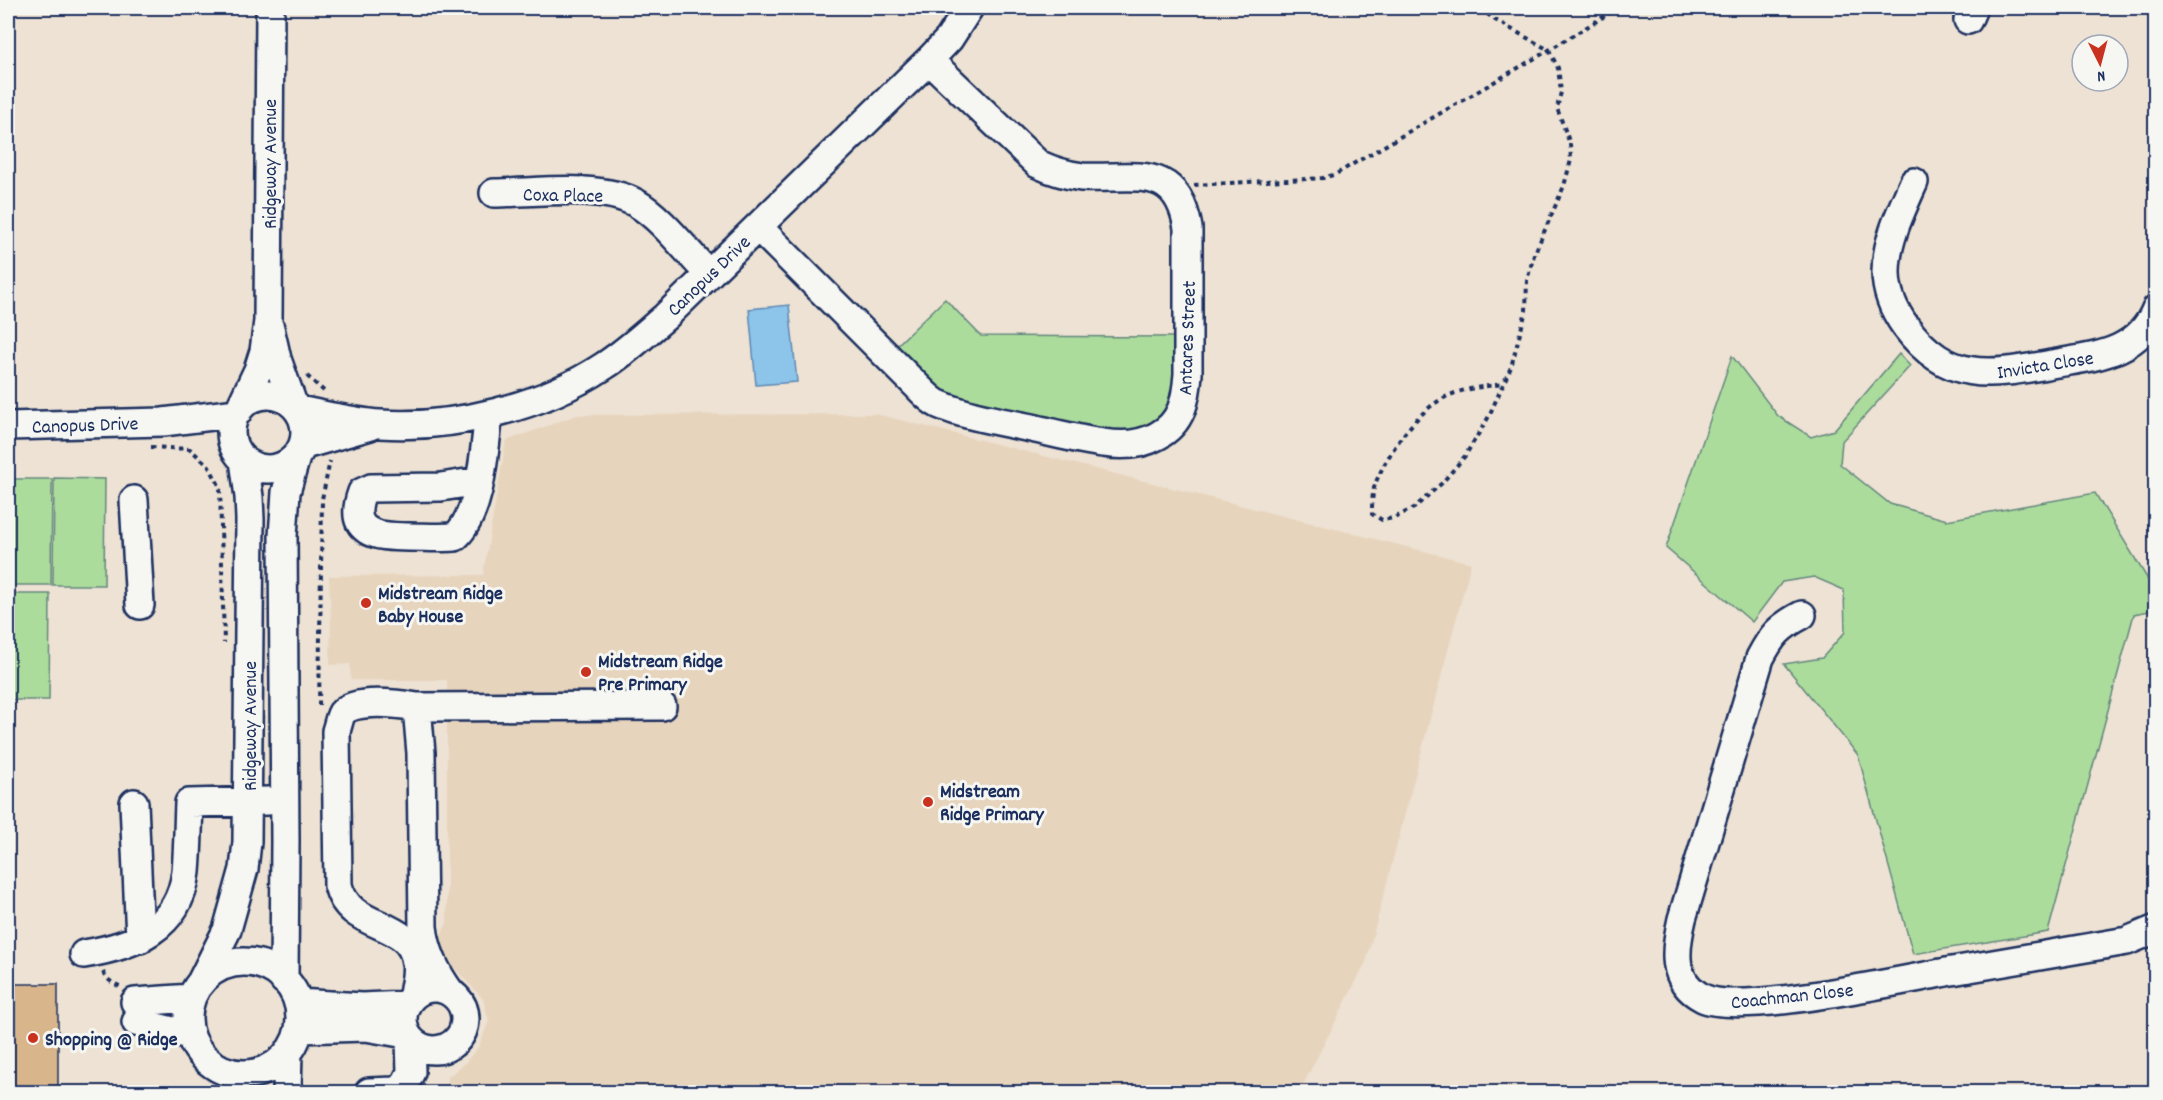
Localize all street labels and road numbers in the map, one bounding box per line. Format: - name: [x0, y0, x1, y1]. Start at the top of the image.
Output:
- street label: Ridgeway Avenue: [258, 99, 286, 229]
- street label: Coxa Place: [523, 182, 603, 212]
- street label: Canopus Drive: [662, 230, 758, 324]
- street label: Antares Street: [1173, 280, 1205, 396]
- street label: Invicta Close: [1995, 345, 2096, 388]
- street label: Canopus Drive: [31, 411, 139, 443]
- street label: Ridgeway Avenue: [238, 661, 266, 791]
- street label: Coachman Close: [1730, 978, 1855, 1018]

